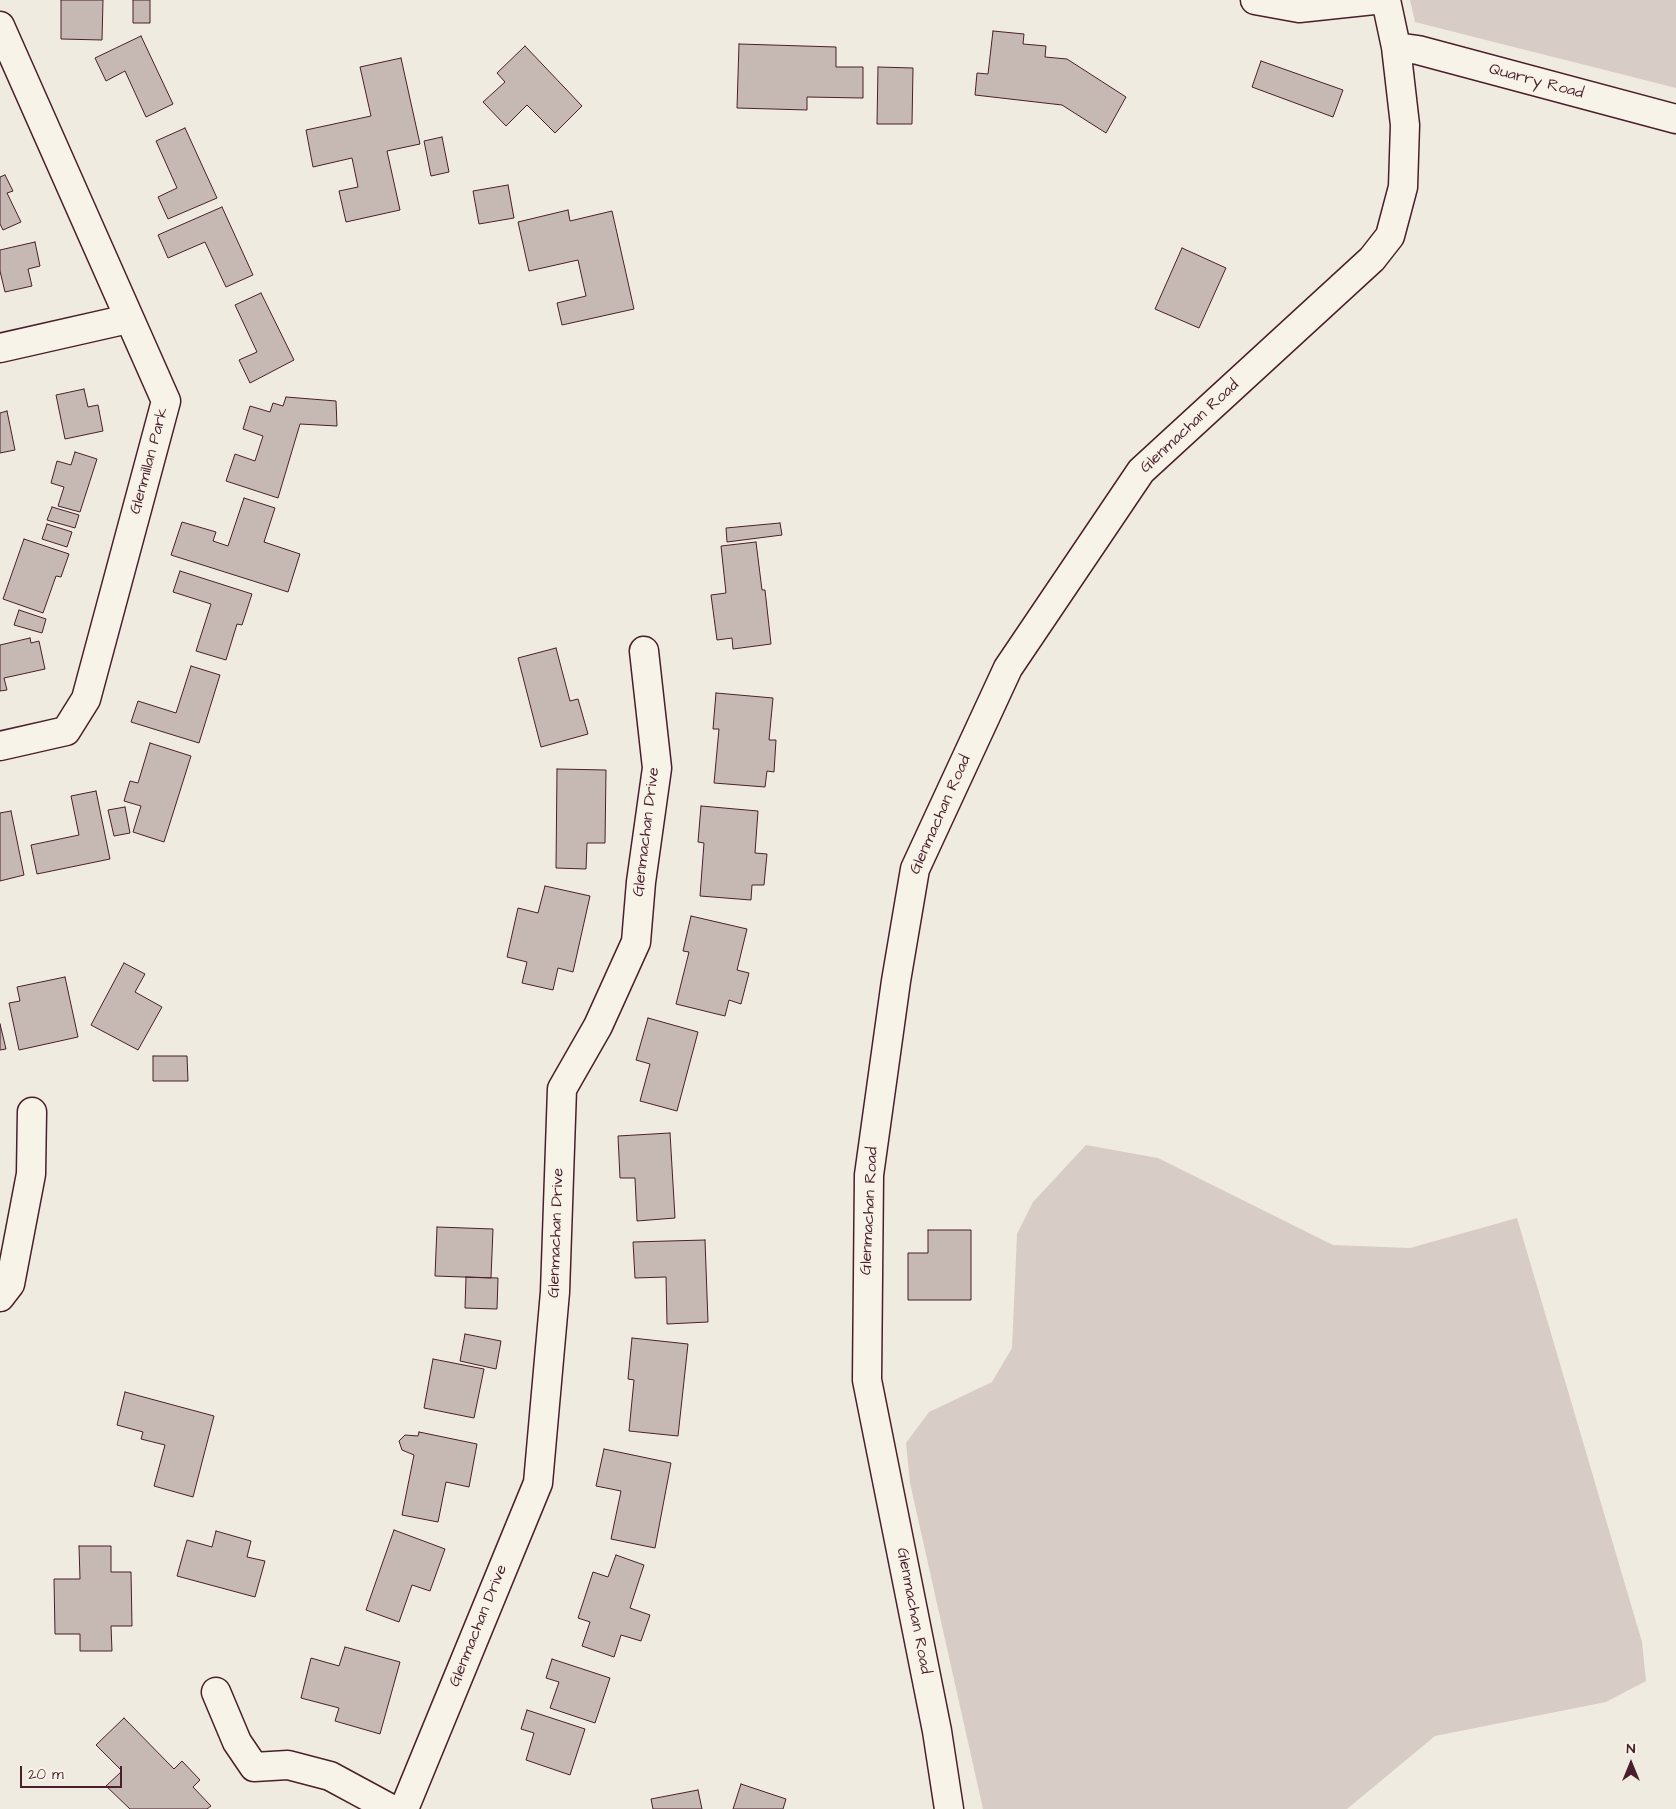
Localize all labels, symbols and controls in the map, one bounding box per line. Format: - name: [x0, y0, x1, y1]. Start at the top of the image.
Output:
- street label: Quarry Road: [1487, 60, 1585, 104]
- street label: Glenmachan Road: [1137, 376, 1243, 478]
- street label: Glenmillan Park: [127, 406, 173, 516]
- street label: Glenmachan Road: [906, 753, 976, 877]
- street label: Glenmachan Drive: [630, 766, 664, 898]
- street label: Glenmachan Road: [857, 1146, 883, 1276]
- street label: Glenmachan Drive: [545, 1168, 569, 1298]
- street label: Glenmachan Road: [891, 1546, 935, 1676]
- street label: Glenmachan Drive: [446, 1562, 512, 1690]
- north arrow: [1606, 1739, 1656, 1789]
- text: N: [1627, 1739, 1635, 1759]
- scale bar: [22, 1756, 125, 1788]
- text: 20 m: [28, 1764, 64, 1785]

